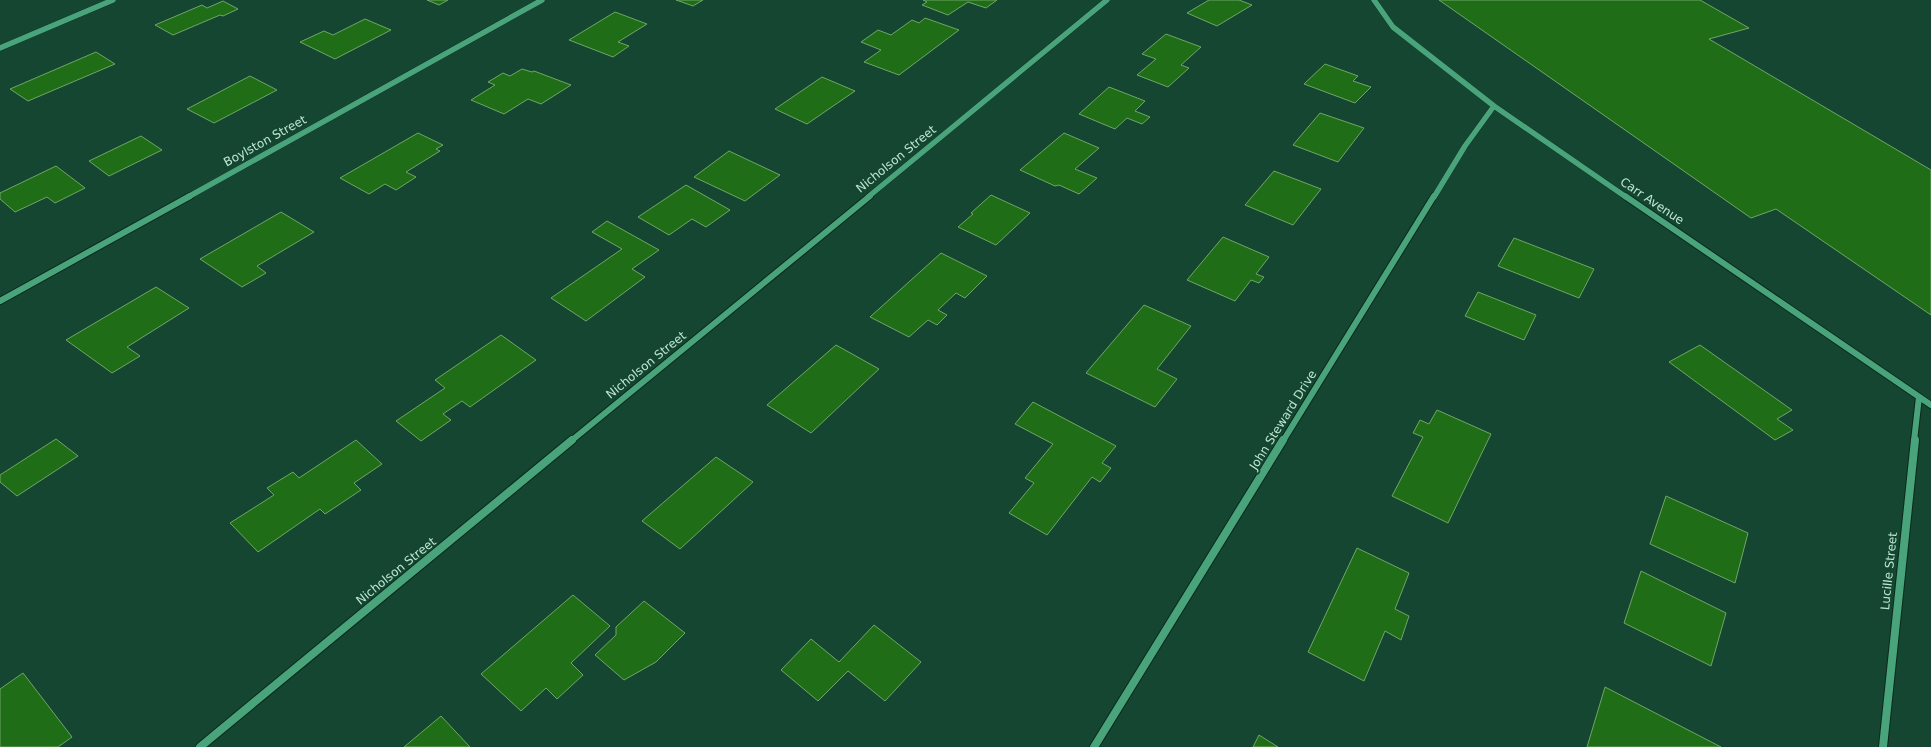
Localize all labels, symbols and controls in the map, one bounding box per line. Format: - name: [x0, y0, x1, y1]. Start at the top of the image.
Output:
- street label: Boylston Street: [221, 112, 309, 169]
- street label: Nicholson Street: [853, 122, 939, 195]
- street label: Carr Avenue: [1617, 175, 1687, 227]
- street label: Nicholson Street: [603, 328, 689, 401]
- street label: John Steward Drive: [1246, 368, 1319, 473]
- street label: Lucille Street: [1878, 531, 1900, 611]
- street label: Nicholson Street: [353, 534, 439, 607]

